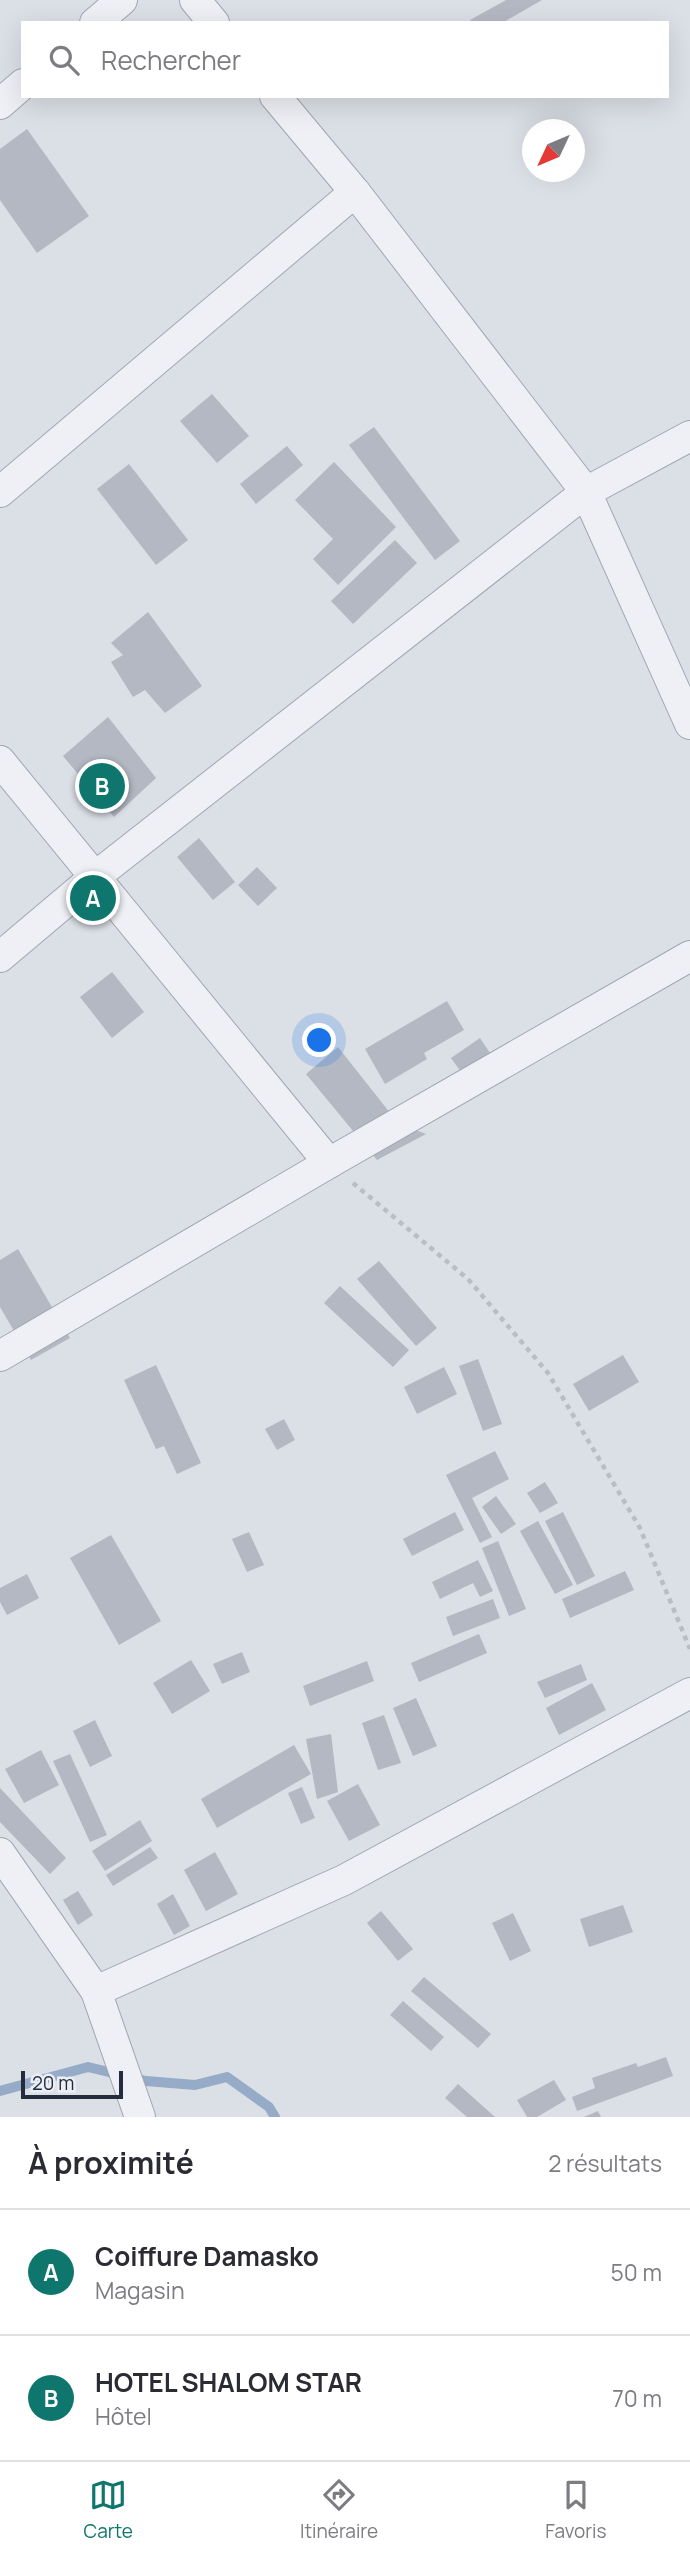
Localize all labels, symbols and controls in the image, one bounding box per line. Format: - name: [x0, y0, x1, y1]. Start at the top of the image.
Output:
- search box: [21, 21, 669, 98]
- icon: search: [45, 41, 83, 79]
- text: Rechercher: [101, 42, 241, 78]
- north arrow: [522, 119, 585, 182]
- pin: B: [79, 760, 125, 812]
- pin: A: [70, 872, 116, 924]
- your location: [302, 1023, 336, 1057]
- scale bar: [21, 2068, 122, 2100]
- text: 20 m: [32, 2070, 74, 2096]
- text: À proximité: [28, 2142, 194, 2183]
- text: 2 résultats: [548, 2147, 662, 2179]
- text: Coiffure Damasko: [95, 2238, 319, 2274]
- text: A: [43, 2256, 59, 2288]
- text: 50 m: [611, 2256, 662, 2288]
- text: Magasin: [95, 2274, 185, 2306]
- text: HOTEL SHALOM STAR: [95, 2364, 362, 2400]
- text: B: [44, 2382, 58, 2414]
- text: 70 m: [612, 2382, 662, 2414]
- text: Hôtel: [95, 2400, 152, 2432]
- tab: Carte: [84, 2476, 133, 2544]
- tab: Itinéraire: [300, 2476, 378, 2544]
- tab: Favoris: [545, 2476, 606, 2544]

